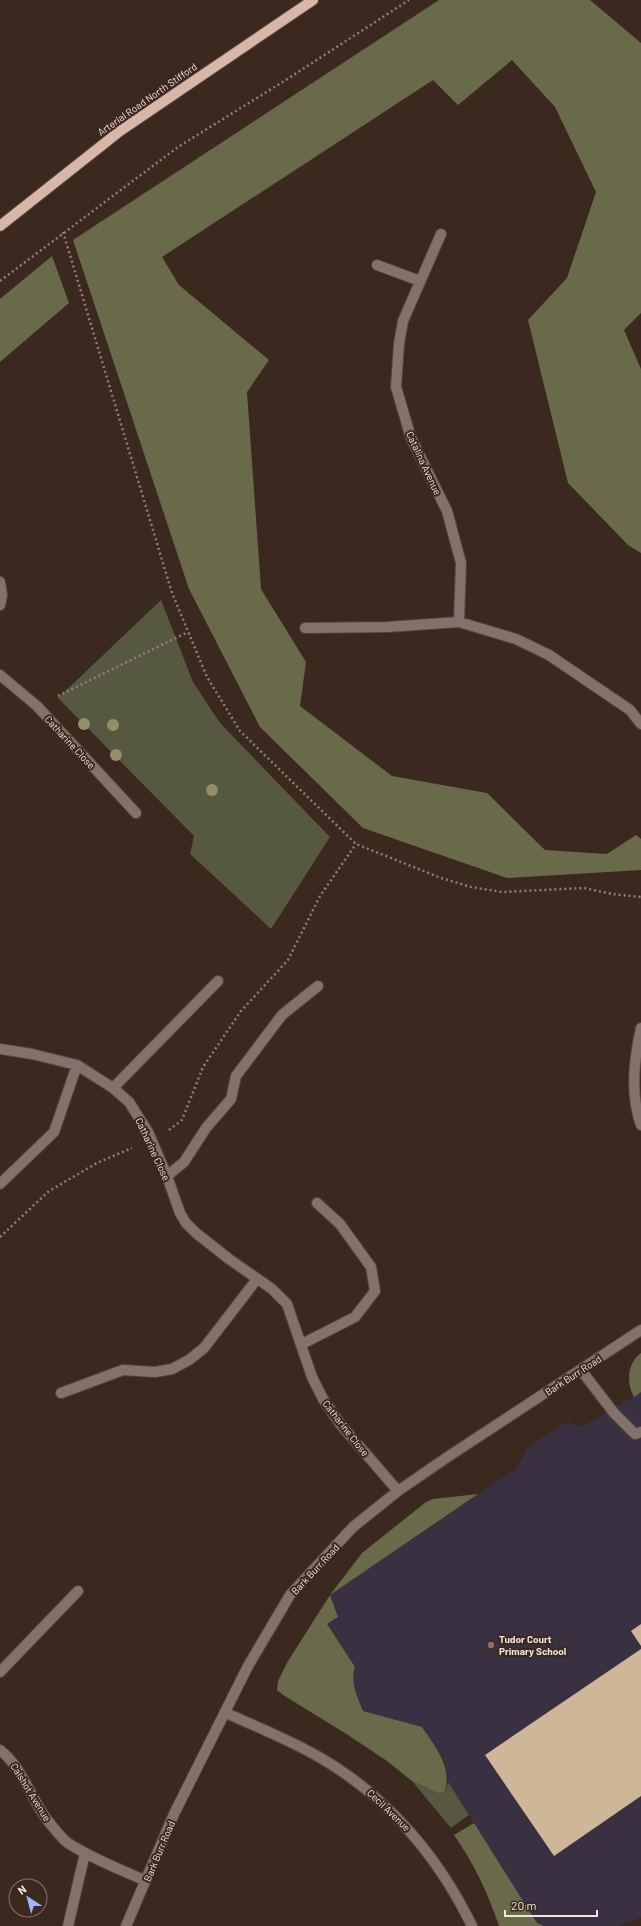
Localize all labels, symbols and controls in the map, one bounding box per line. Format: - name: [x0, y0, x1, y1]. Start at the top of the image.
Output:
- street label: Arterial Road North Stifford: [95, 60, 199, 138]
- street label: Catalina Avenue: [404, 429, 444, 497]
- street label: Catharine Close: [42, 713, 98, 771]
- street label: Catharine Close: [133, 1116, 173, 1182]
- street label: Bark Burr Road: [543, 1352, 603, 1398]
- street label: Catharine Close: [320, 1398, 372, 1458]
- street label: Bark Burr Road: [288, 1541, 342, 1597]
- place label: Tudor Court Primary School: [499, 1633, 566, 1657]
- marker: Tudor Court Primary School: [486, 1640, 496, 1650]
- street label: Calshot Avenue: [8, 1761, 54, 1823]
- street label: Cecil Avenue: [365, 1786, 413, 1834]
- street label: Bark Burr Road: [141, 1819, 177, 1883]
- north arrow: [8, 1878, 48, 1918]
- text: N: [15, 1882, 29, 1897]
- scale bar: [505, 1892, 597, 1918]
- text: 20 m: [511, 1898, 537, 1912]

